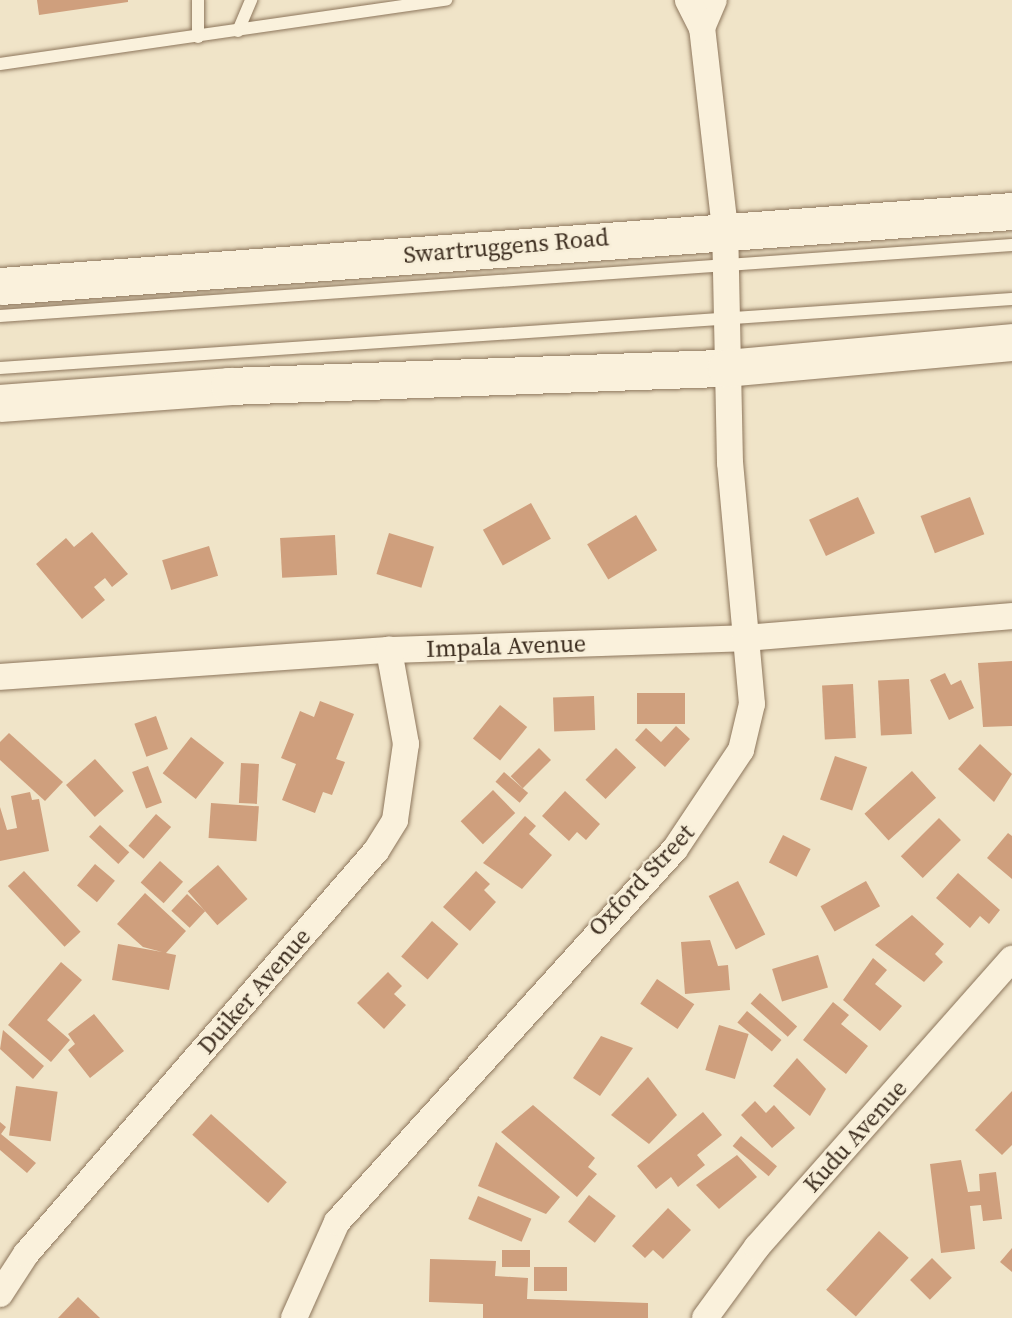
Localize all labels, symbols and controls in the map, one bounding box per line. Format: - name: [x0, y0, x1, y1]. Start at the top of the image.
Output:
- street label: Swartruggens Road: [402, 223, 610, 269]
- street label: Impala Avenue: [426, 629, 586, 663]
- street label: Oxford Street: [582, 818, 700, 942]
- street label: Duiker Avenue: [191, 922, 317, 1060]
- street label: Kudu Avenue: [797, 1074, 913, 1198]

